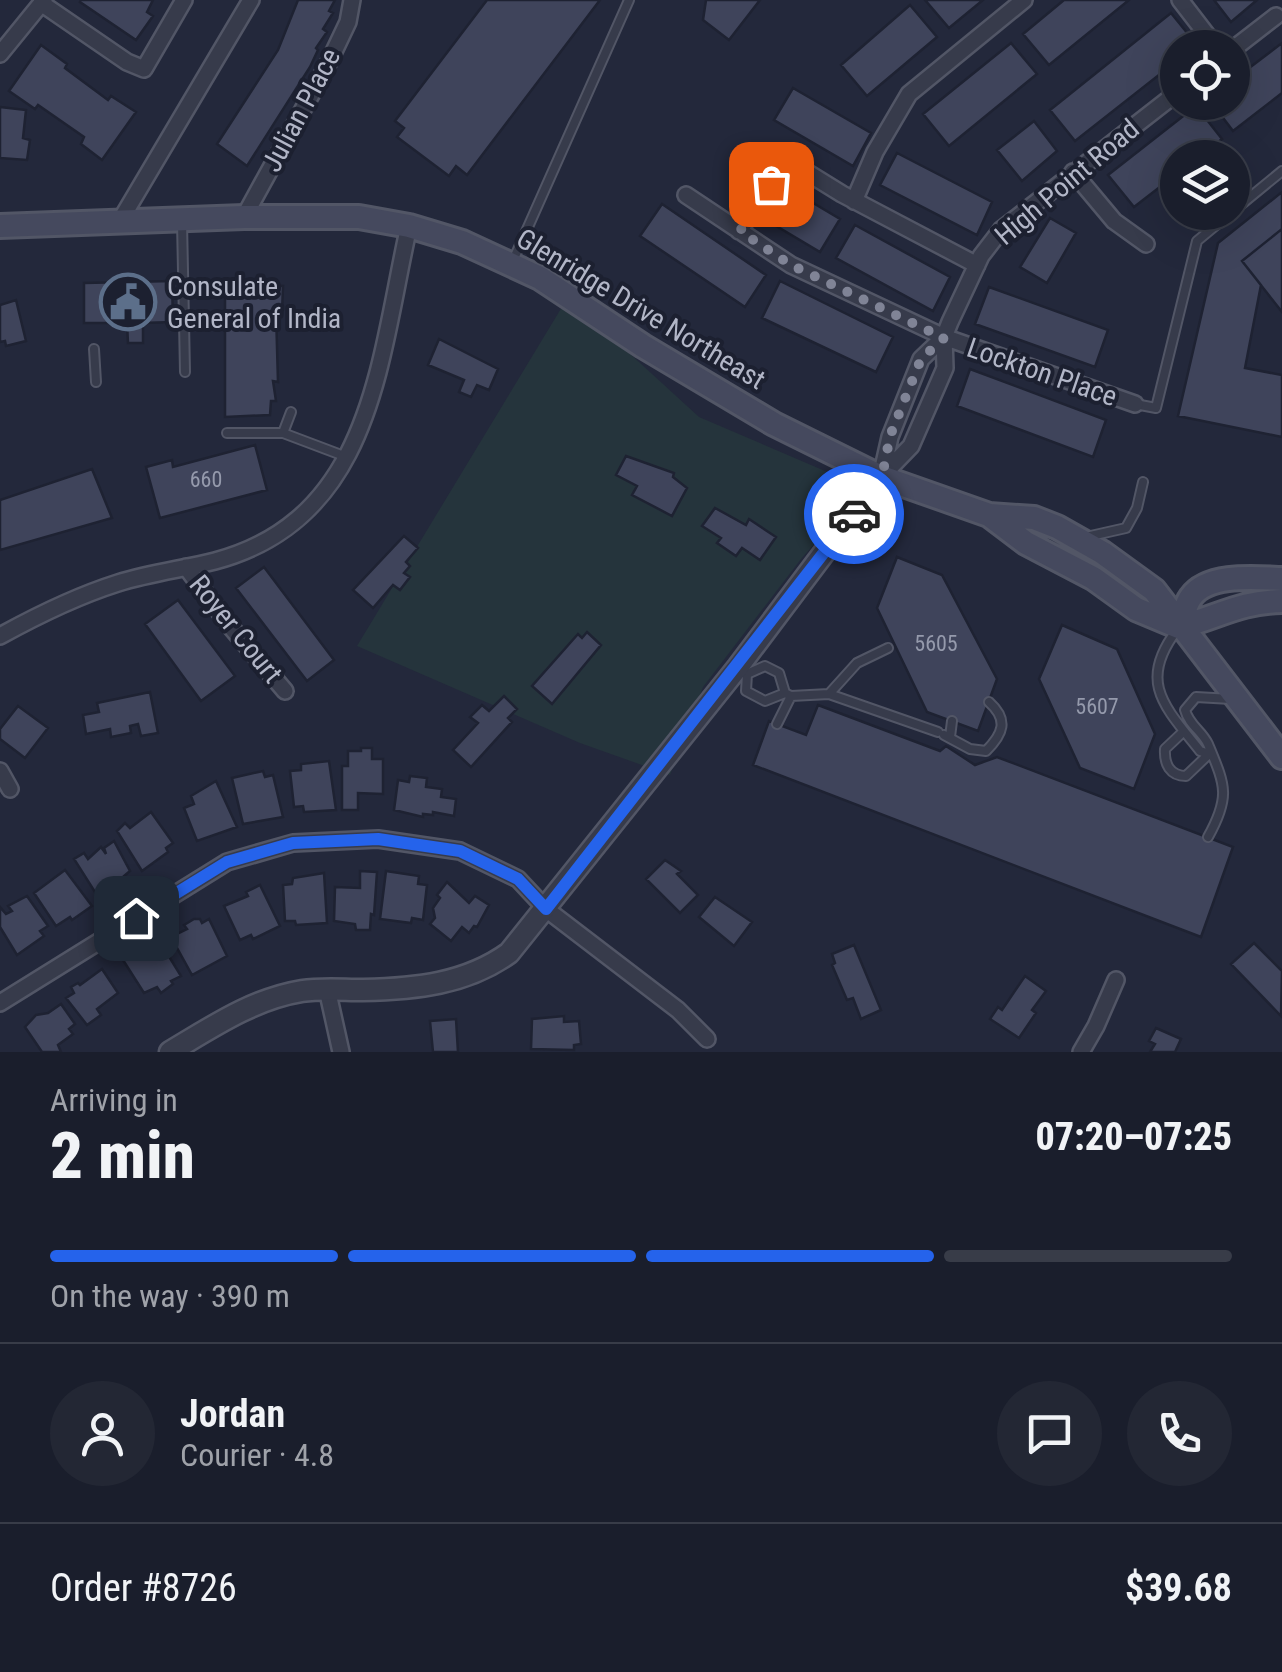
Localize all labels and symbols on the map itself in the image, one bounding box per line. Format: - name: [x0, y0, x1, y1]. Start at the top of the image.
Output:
- street label: Julian Place: [255, 43, 347, 177]
- street label: High Point Road: [988, 112, 1146, 252]
- pin: [729, 142, 814, 227]
- street label: Glenridge Drive Northeast: [511, 222, 771, 396]
- place label: Consulate General of India: [167, 270, 341, 335]
- public building icon: Consulate General of India: [98, 272, 158, 332]
- street label: Lockton Place: [963, 331, 1121, 413]
- courier: [804, 464, 904, 564]
- house number: 660: [190, 467, 222, 492]
- street label: Royer Court: [183, 568, 289, 690]
- house number: 5605: [914, 631, 958, 656]
- house number: 5607: [1075, 694, 1119, 719]
- pin: [94, 876, 179, 961]

